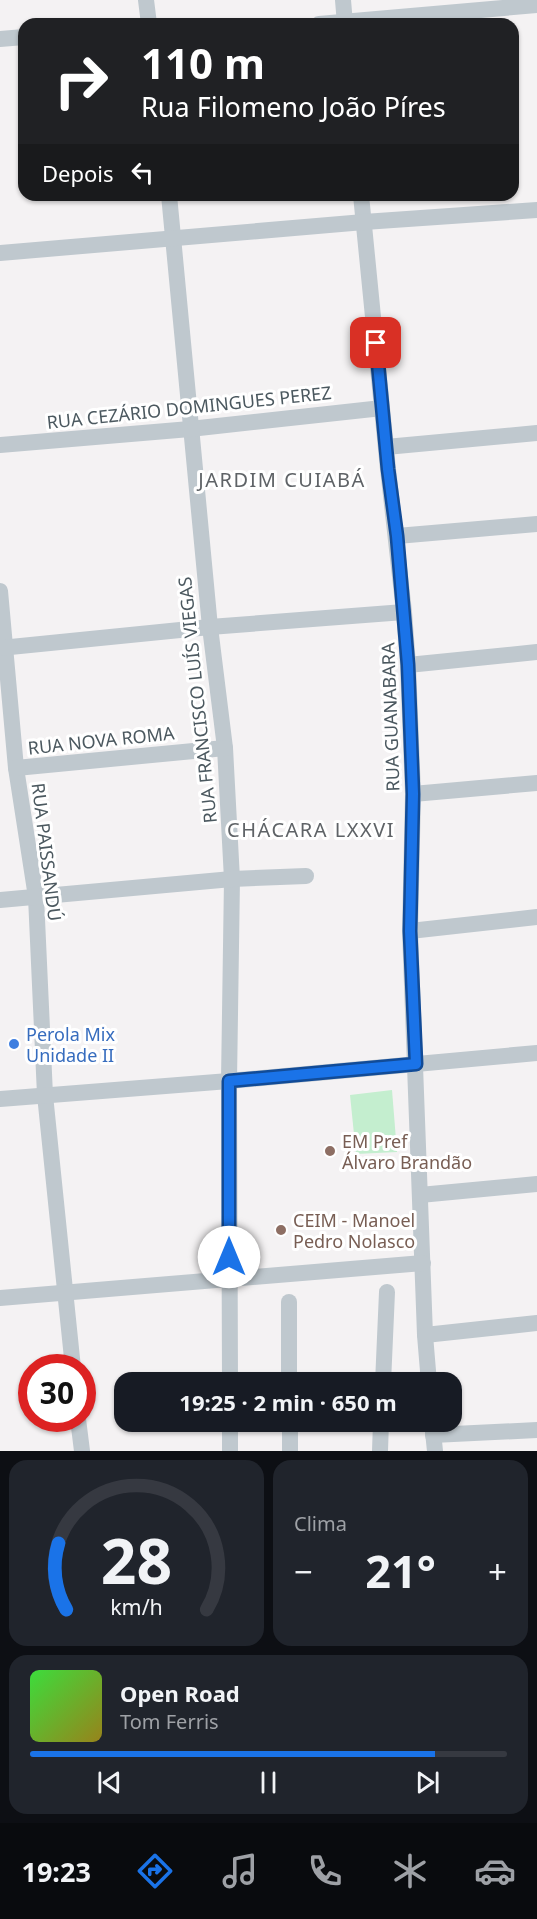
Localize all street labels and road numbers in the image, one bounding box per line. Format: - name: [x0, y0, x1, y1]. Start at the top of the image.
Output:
- street label: RUA CEZÁRIO DOMINGUES PEREZ: [45, 380, 333, 434]
- street label: RUA FRANCISCO LUÍS VIEGAS: [172, 575, 222, 824]
- street label: RUA GUANABARA: [375, 642, 405, 792]
- street label: RUA NOVA ROMA: [27, 720, 176, 760]
- street label: RUA PAISSANDÚ: [27, 781, 67, 923]

